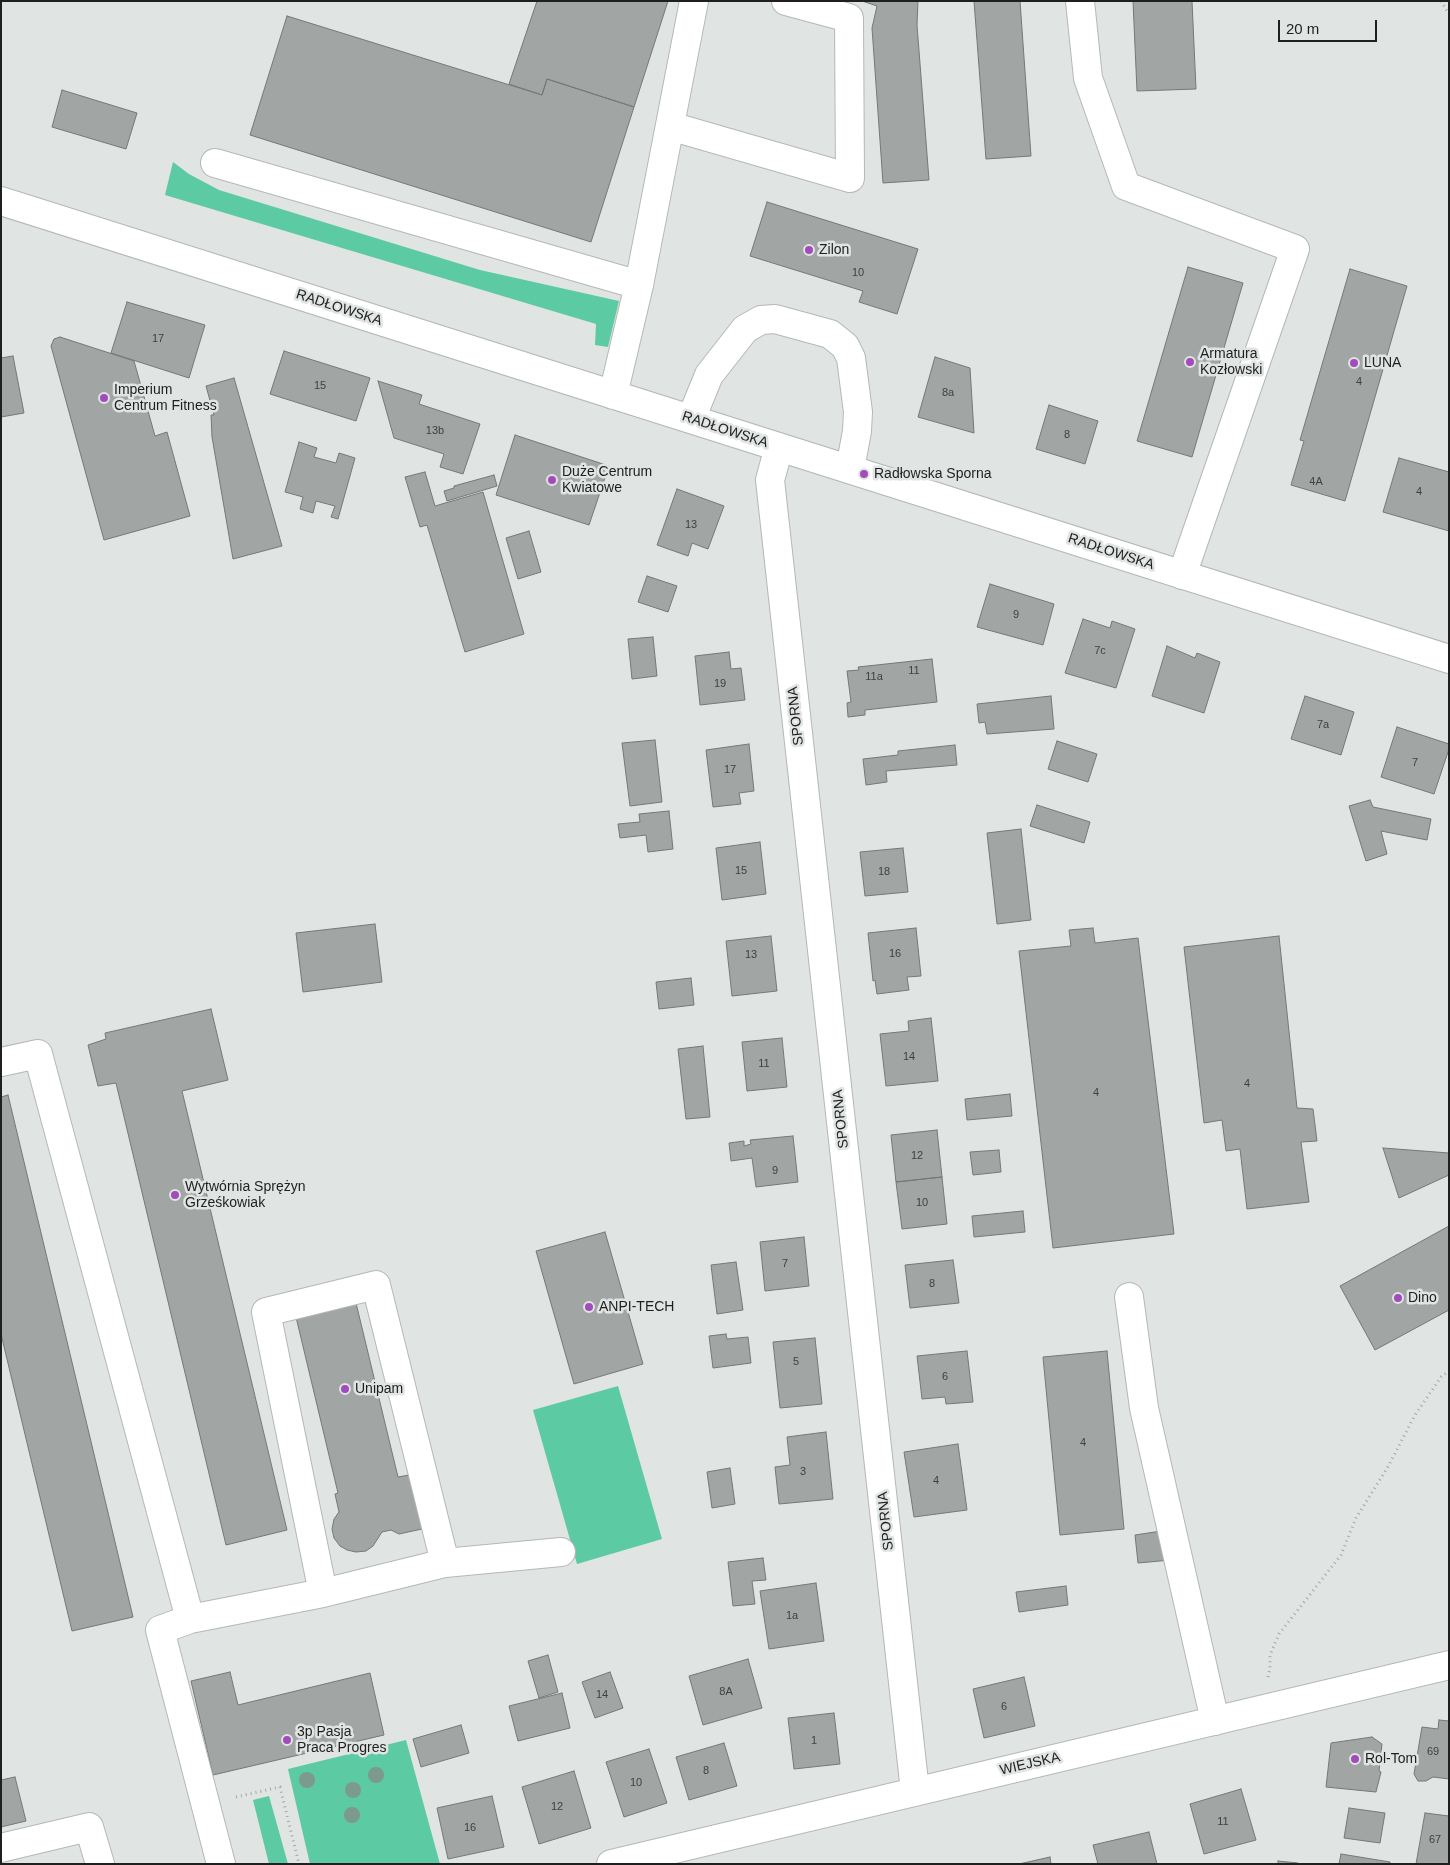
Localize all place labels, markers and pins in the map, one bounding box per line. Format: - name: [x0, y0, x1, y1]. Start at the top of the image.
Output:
- place label: Zilon: [819, 242, 849, 258]
- marker: Zilon: [803, 244, 815, 256]
- place label: Armatura Kozłowski: [1200, 346, 1262, 378]
- place label: LUNA: [1364, 355, 1401, 371]
- marker: Armatura Kozłowski: [1184, 356, 1196, 368]
- marker: LUNA: [1348, 357, 1360, 369]
- place label: Imperium Centrum Fitness: [114, 382, 217, 414]
- marker: Imperium Centrum Fitness: [98, 392, 110, 404]
- place label: Duże Centrum Kwiatowe: [562, 464, 652, 497]
- place label: Radłowska Sporna: [874, 466, 992, 482]
- marker: Radłowska Sporna: [858, 468, 870, 480]
- marker: Duże Centrum Kwiatowe: [546, 474, 558, 486]
- place label: Wytwórnia Sprężyn Grześkowiak: [185, 1179, 305, 1212]
- marker: Wytwórnia Sprężyn Grześkowiak: [169, 1189, 181, 1201]
- place label: Dino: [1408, 1290, 1437, 1306]
- marker: Dino: [1392, 1292, 1404, 1304]
- place label: ANPI-TECH: [599, 1299, 674, 1315]
- marker: ANPI-TECH: [583, 1301, 595, 1313]
- place label: Unipam: [355, 1381, 403, 1397]
- marker: Unipam: [339, 1383, 351, 1395]
- place label: 3p Pasja Praca Progres: [297, 1724, 386, 1756]
- marker: 3p Pasja Praca Progres: [281, 1734, 293, 1746]
- place label: Rol-Tom: [1365, 1751, 1417, 1767]
- marker: Rol-Tom: [1349, 1753, 1361, 1765]

